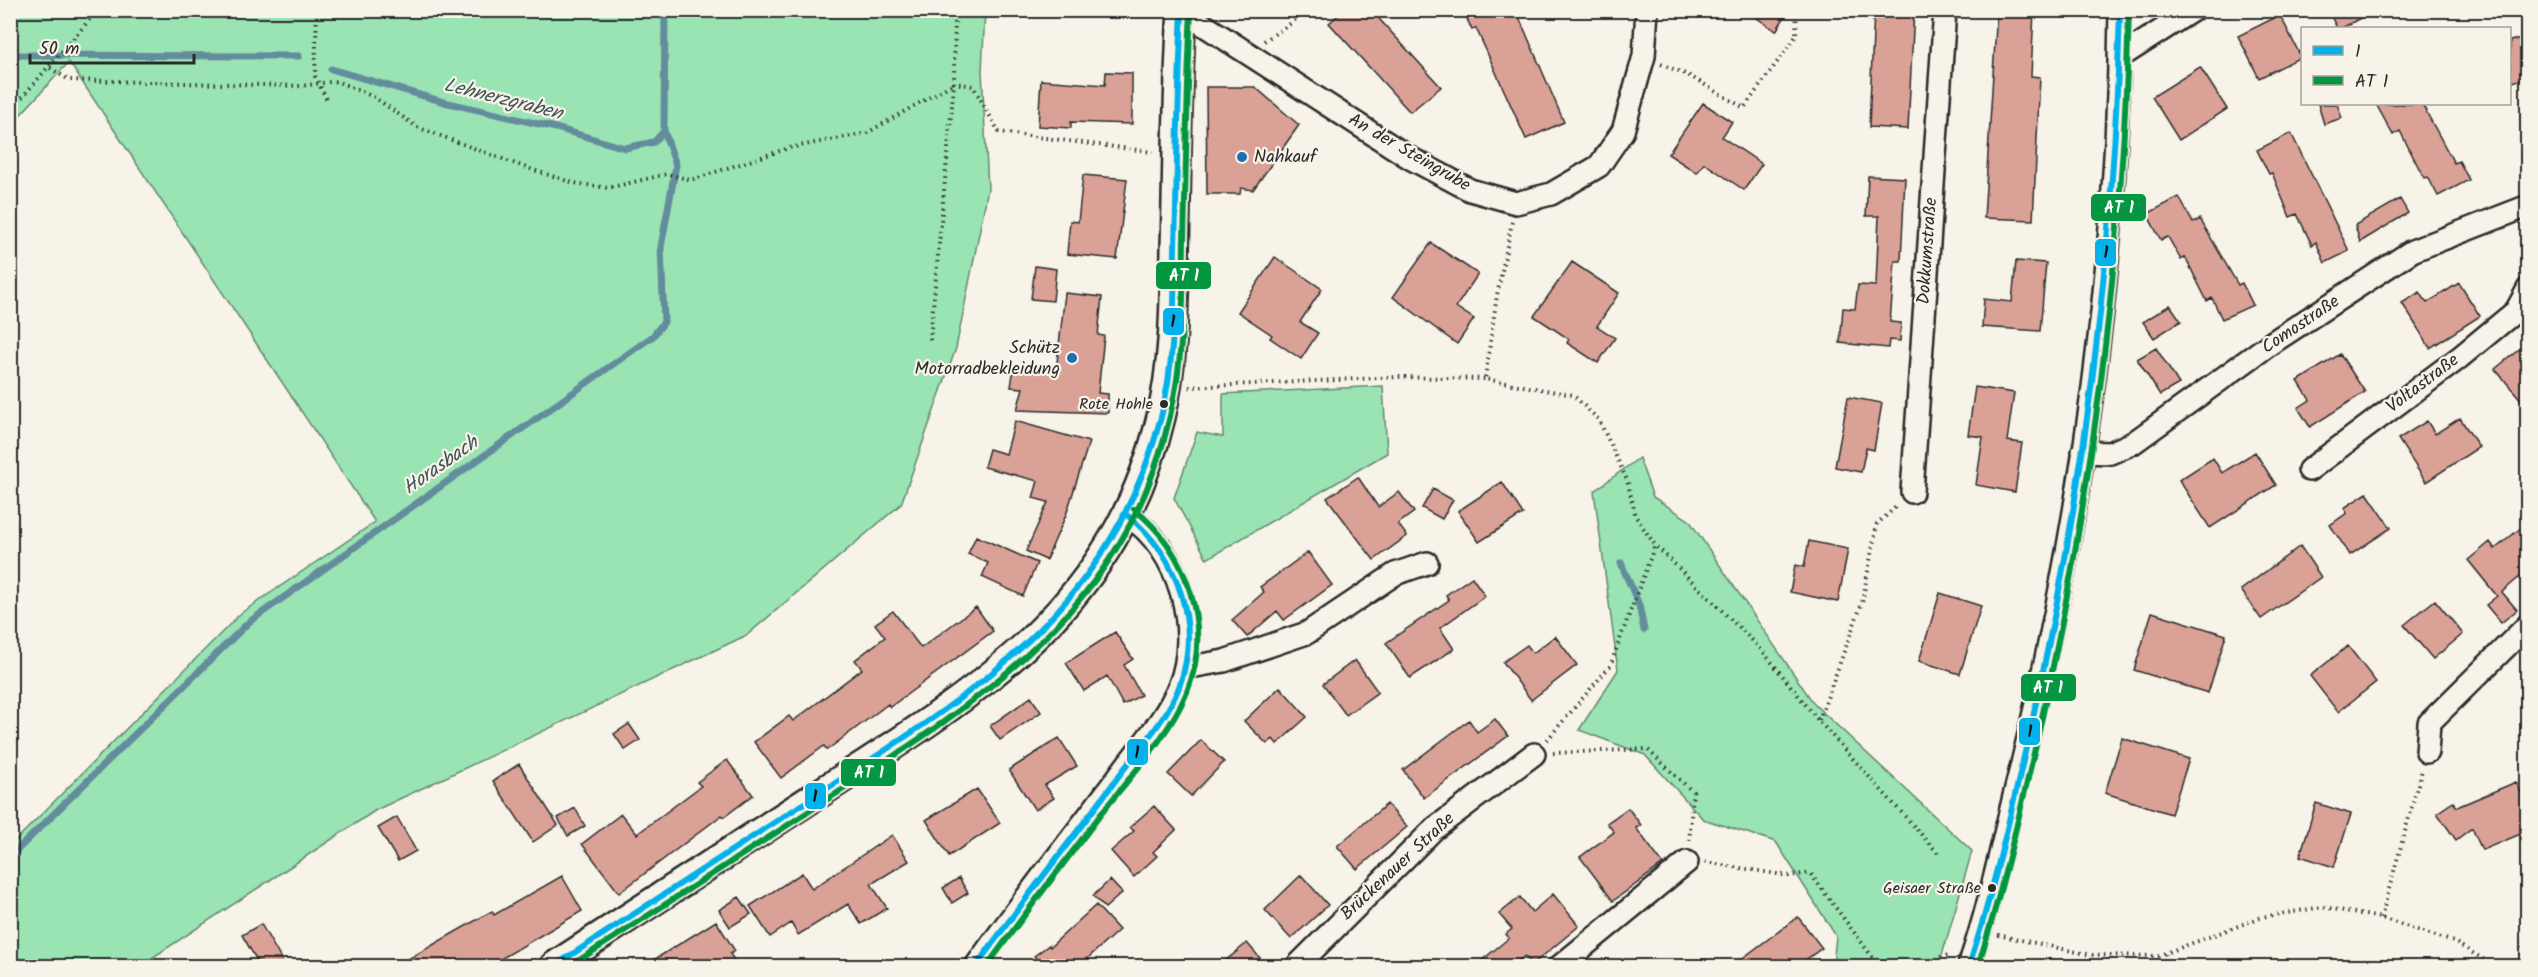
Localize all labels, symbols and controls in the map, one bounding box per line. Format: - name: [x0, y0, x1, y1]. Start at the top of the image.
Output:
- scale bar: [30, 27, 194, 65]
- legend: [2301, 27, 2511, 105]
- text: 50 m: [39, 35, 79, 64]
- text: 1: [2355, 38, 2361, 67]
- text: AT 1: [2355, 68, 2388, 97]
- water label: Lehnerzgraben: [440, 70, 567, 131]
- street label: An der Steingrube: [1342, 106, 1476, 200]
- place label: Nahkauf: [1254, 143, 1319, 172]
- marker: Nahkauf: [1235, 150, 1249, 164]
- line badge: AT 1: [2090, 193, 2147, 222]
- street label: Dokkumstraße: [1910, 196, 1946, 306]
- text: AT 1: [2104, 196, 2134, 221]
- line badge: 1: [2094, 238, 2117, 267]
- text: 1: [2104, 241, 2109, 266]
- line badge: AT 1: [1155, 261, 1212, 290]
- text: AT 1: [1169, 264, 1199, 289]
- street label: Comostraße: [2256, 288, 2346, 362]
- line badge: 1: [1162, 307, 1185, 336]
- text: 1: [1171, 310, 1176, 335]
- place label: Schütz Motorradbekleidung: [915, 334, 1060, 384]
- street label: Voltastraße: [2380, 347, 2466, 421]
- marker: Schütz Motorradbekleidung: [1065, 351, 1079, 365]
- place label: Rote Hohle: [1079, 392, 1153, 417]
- marker: Rote Hohle: [1158, 398, 1170, 410]
- water label: Horasbach: [396, 427, 487, 504]
- line badge: AT 1: [2020, 673, 2077, 702]
- text: AT 1: [2033, 676, 2063, 701]
- line badge: 1: [2018, 717, 2041, 746]
- text: 1: [2028, 720, 2033, 745]
- line badge: 1: [1126, 738, 1149, 766]
- text: 1: [1135, 741, 1140, 766]
- line badge: AT 1: [840, 758, 897, 787]
- text: AT 1: [854, 761, 884, 786]
- line badge: 1: [804, 782, 827, 810]
- text: 1: [813, 785, 818, 810]
- street label: Brückenauer Straße: [1334, 806, 1462, 928]
- place label: Geisaer Straße: [1883, 876, 1981, 901]
- marker: Geisaer Straße: [1986, 882, 1998, 894]

